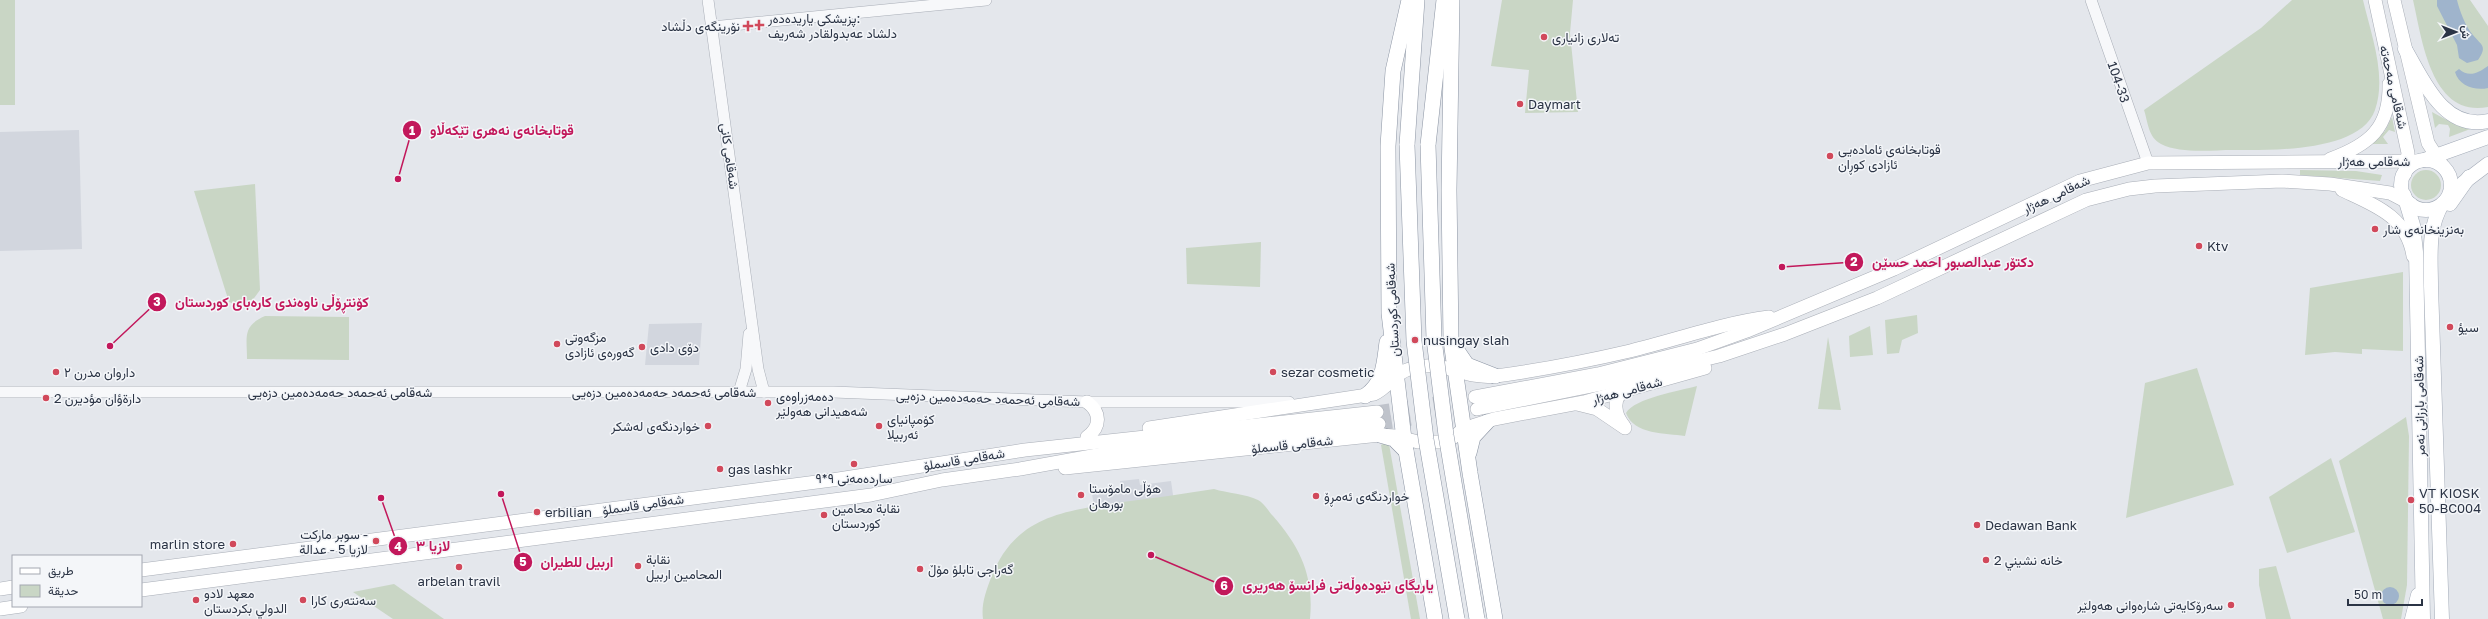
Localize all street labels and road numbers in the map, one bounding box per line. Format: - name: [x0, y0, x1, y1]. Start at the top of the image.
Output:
- street label: شەقامی مەحەتە: [2376, 44, 2411, 131]
- street label: 104-33: [2105, 59, 2133, 105]
- street label: شەقامی کانی: [716, 122, 743, 190]
- street label: شەقامی هەژار: [2337, 153, 2410, 170]
- street label: شەقامی هەژار: [2019, 171, 2093, 218]
- street label: شەقامی کوردستان: [1382, 263, 1403, 357]
- street label: شەقامی بارزانی نەمر: [2410, 355, 2429, 458]
- street label: شەقامی هەژار: [1589, 373, 1664, 408]
- street label: شەقامی ئەحمەد حەمەدەمین دزەیی: [248, 384, 432, 401]
- street label: شەقامی ئەحمەد حەمەدەمین دزەیی: [572, 384, 756, 401]
- street label: شەقامی ئەحمەد حەمەدەمین دزەیی: [896, 387, 1080, 410]
- street label: شەقامی قاسملۆ: [1250, 432, 1334, 457]
- street label: شەقامی قاسملۆ: [922, 445, 1006, 474]
- street label: شەقامی قاسملۆ: [601, 490, 685, 519]

